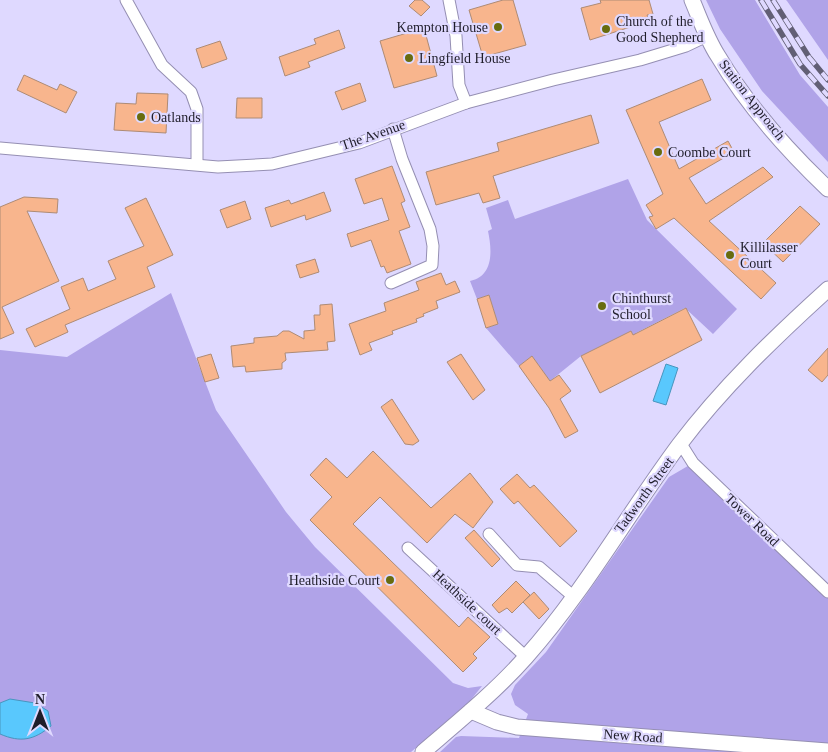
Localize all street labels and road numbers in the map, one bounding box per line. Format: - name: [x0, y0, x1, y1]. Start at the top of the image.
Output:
- street label: Station Approach: [716, 57, 788, 143]
- street label: The Avenue: [339, 117, 407, 153]
- street label: Tadworth Street: [612, 454, 676, 536]
- street label: Tower Road: [722, 491, 782, 549]
- street label: Heathside court: [430, 566, 504, 638]
- street label: New Road: [603, 726, 663, 746]

